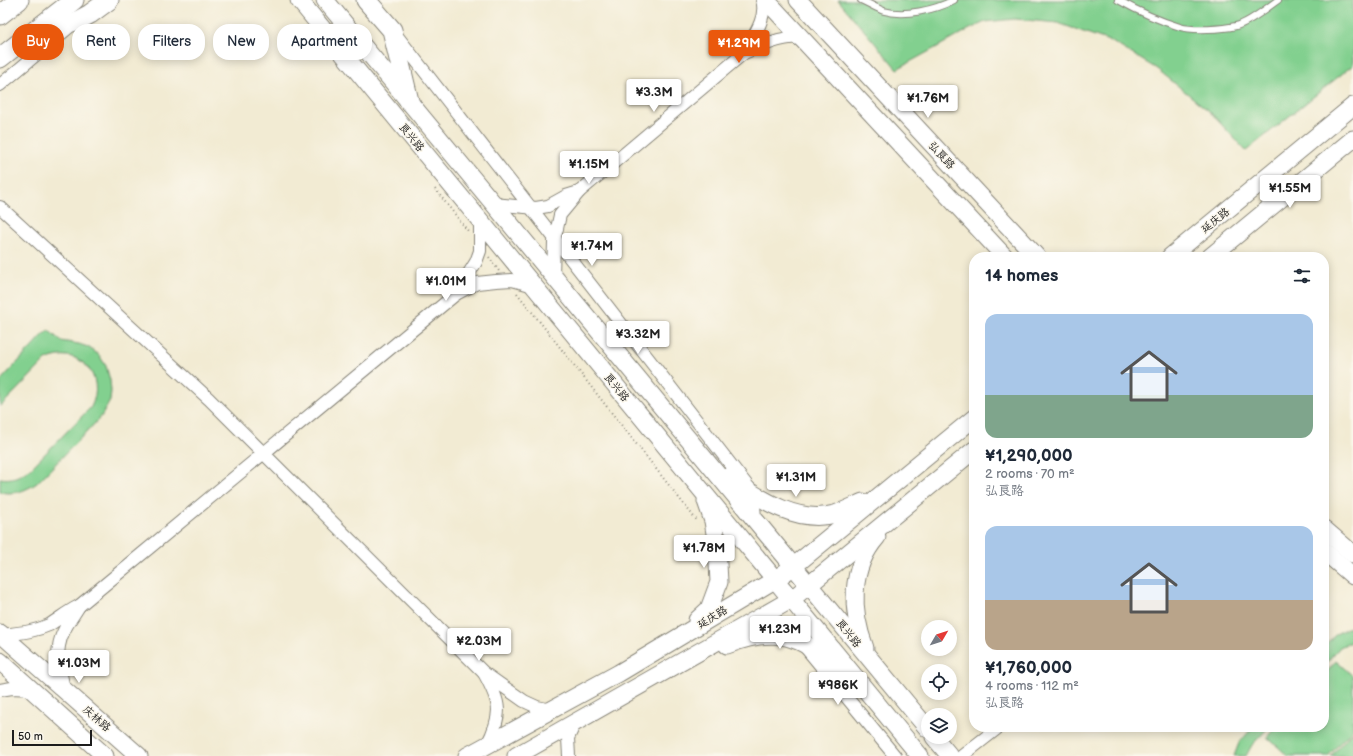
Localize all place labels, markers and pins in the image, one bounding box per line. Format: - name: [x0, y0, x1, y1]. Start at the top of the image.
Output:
- pin: ¥1.29M: [706, 30, 772, 64]
- pin: ¥3.3M: [626, 79, 682, 113]
- pin: ¥1.76M: [895, 85, 961, 119]
- pin: ¥1.15M: [556, 151, 622, 185]
- pin: ¥1.55M: [1257, 175, 1323, 209]
- pin: ¥1.74M: [559, 233, 625, 267]
- pin: ¥1.01M: [413, 268, 479, 302]
- pin: ¥3.32M: [605, 321, 671, 355]
- pin: ¥1.31M: [763, 464, 829, 498]
- pin: ¥1.78M: [671, 535, 737, 569]
- pin: ¥1.23M: [747, 616, 813, 650]
- pin: ¥2.03M: [446, 628, 512, 662]
- pin: ¥1.03M: [46, 650, 112, 684]
- pin: ¥986K: [810, 672, 866, 706]

